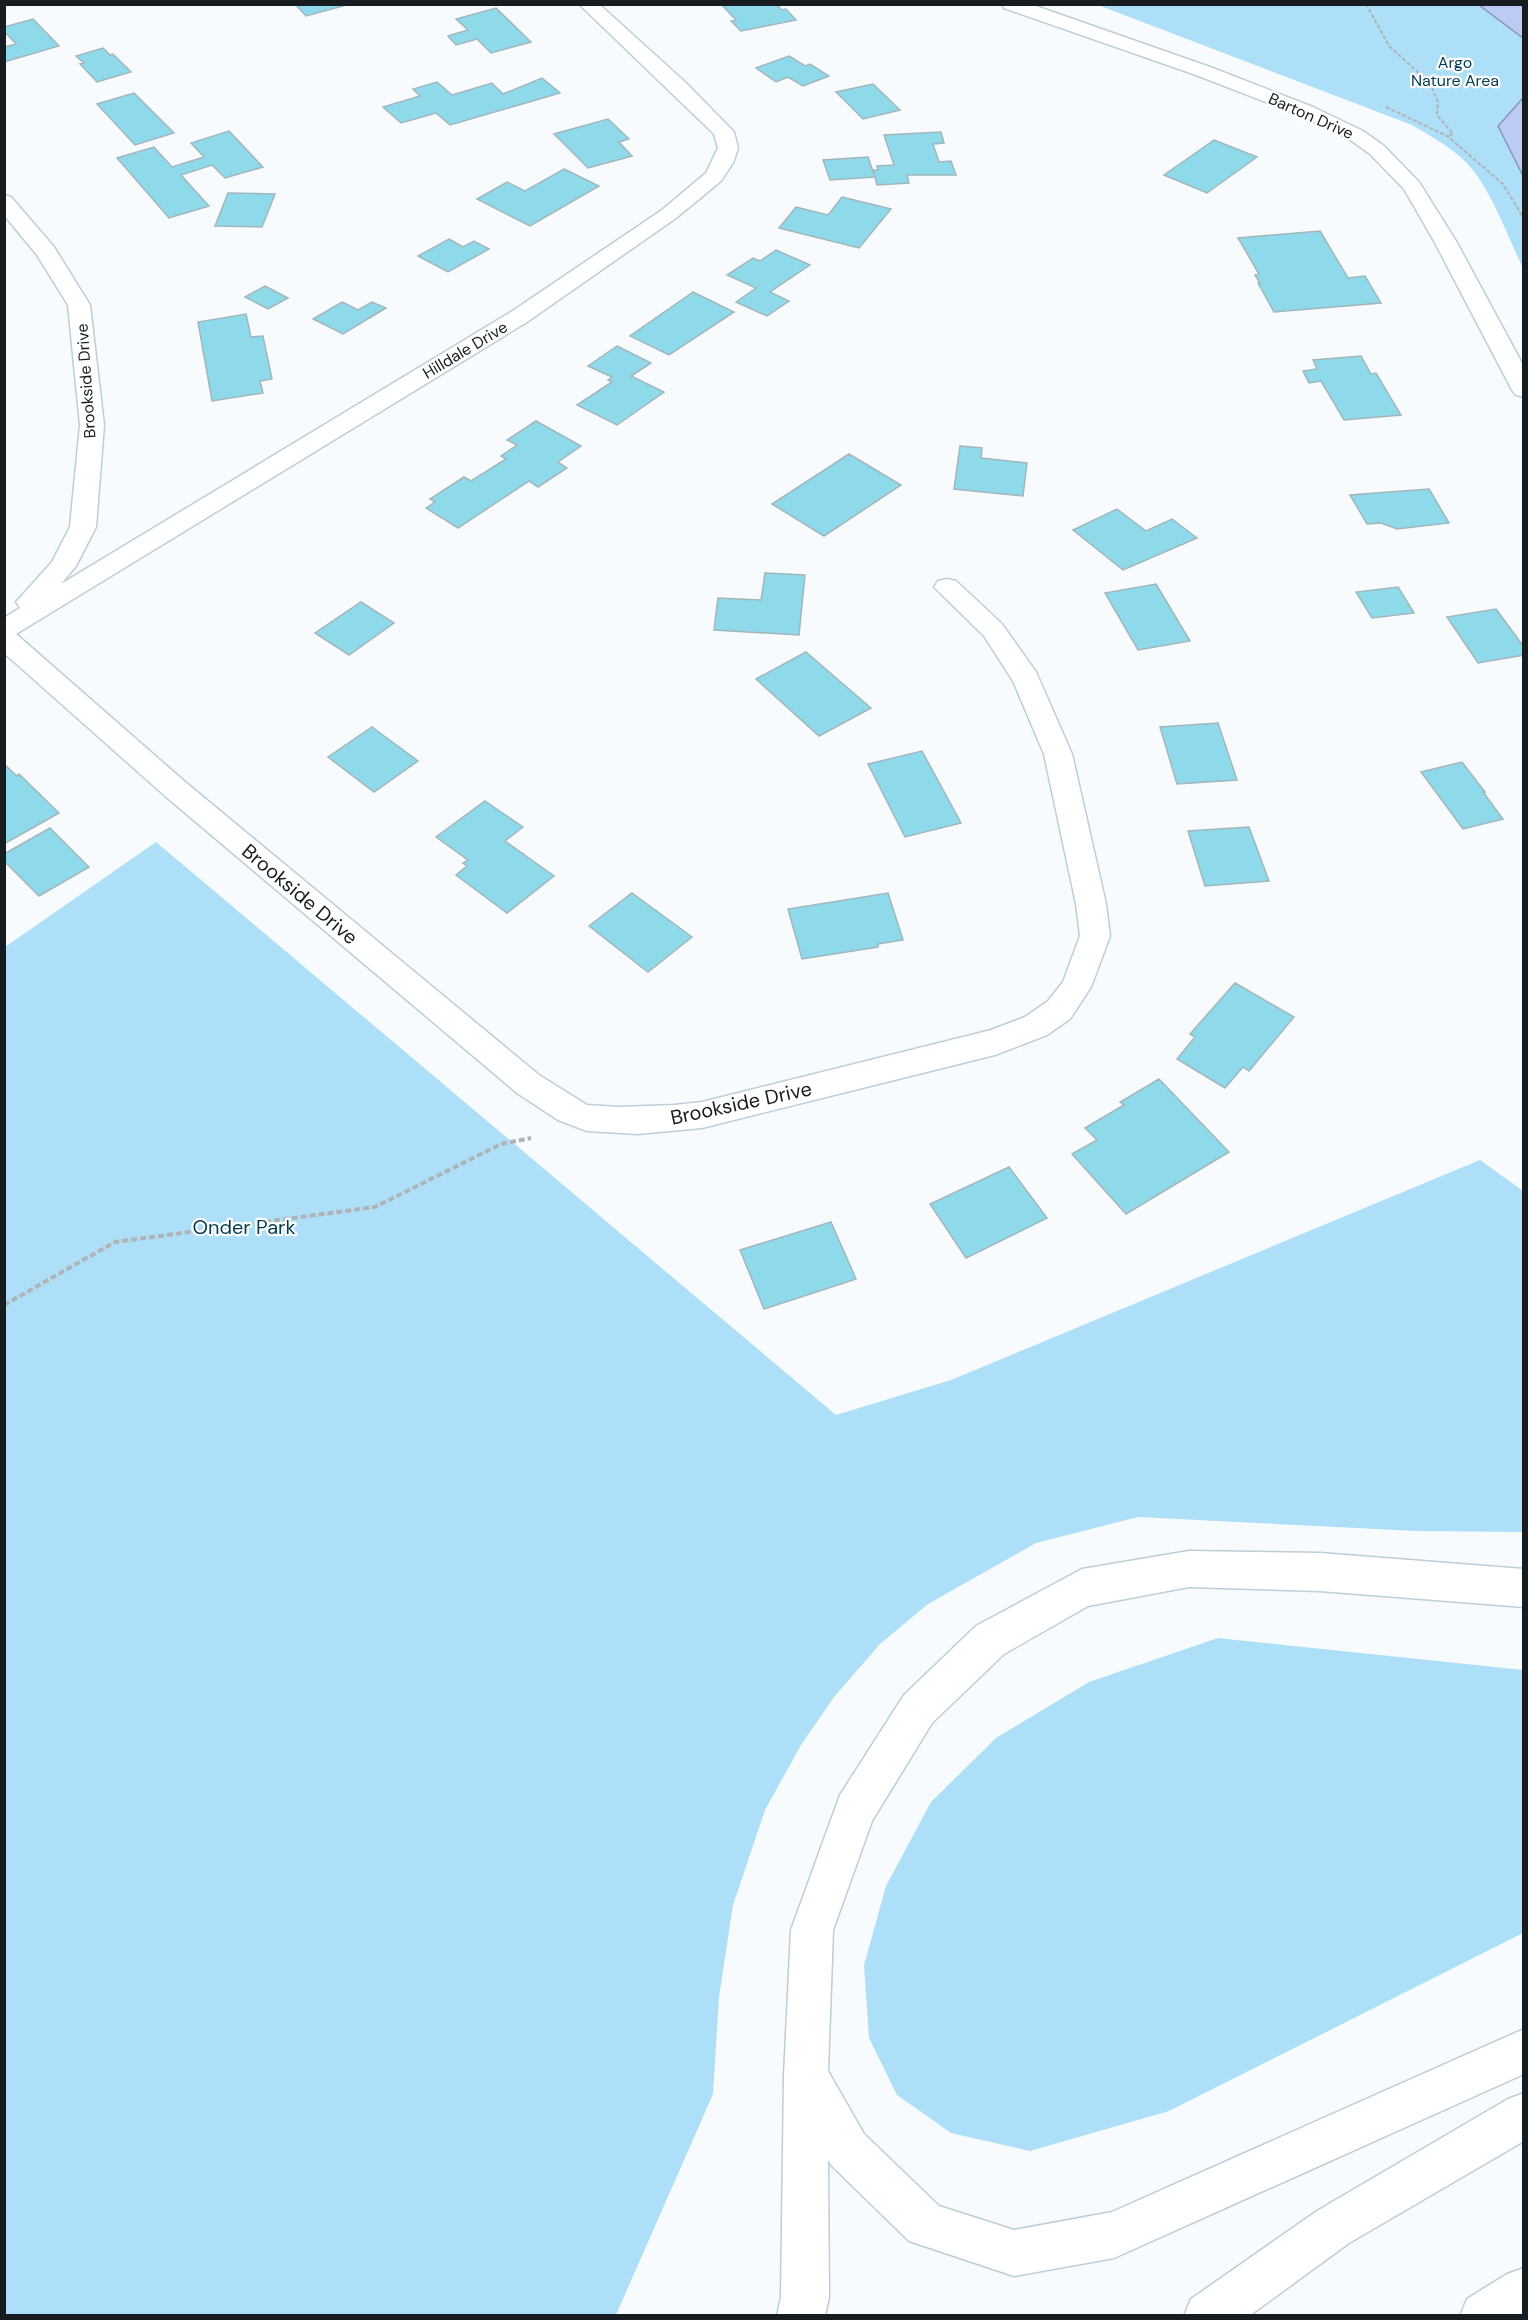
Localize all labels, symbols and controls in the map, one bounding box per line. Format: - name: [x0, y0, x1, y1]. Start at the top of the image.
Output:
- park label: Argo Nature Area: [1411, 52, 1499, 91]
- street label: Barton Drive: [1265, 88, 1357, 144]
- street label: Hilldale Drive: [419, 316, 511, 384]
- street label: Brookside Drive: [72, 323, 100, 439]
- street label: Brookside Drive: [237, 838, 363, 950]
- street label: Brookside Drive: [668, 1075, 814, 1131]
- park label: Onder Park: [192, 1214, 296, 1240]

